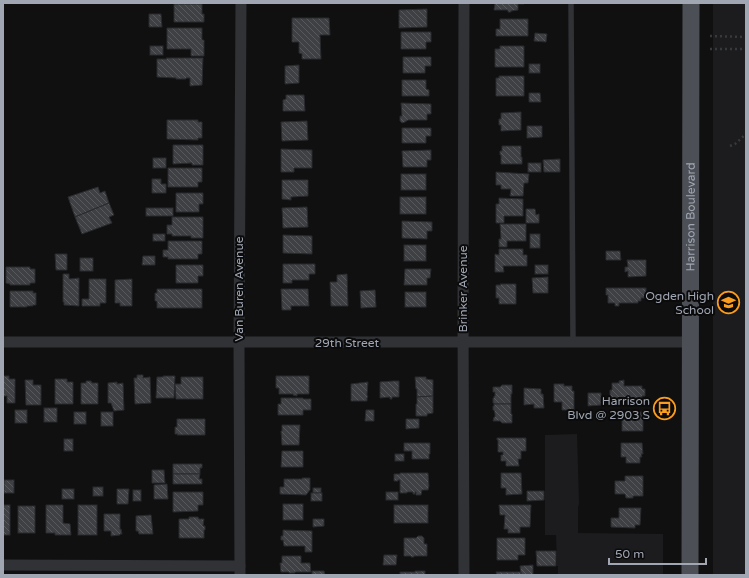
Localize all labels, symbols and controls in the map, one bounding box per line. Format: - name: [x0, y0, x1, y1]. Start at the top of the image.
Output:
- street label: Harrison Boulevard: [684, 162, 698, 272]
- street label: Van Buren Avenue: [232, 236, 246, 341]
- street label: Brinker Avenue: [456, 245, 470, 333]
- place label: Ogden High School: [645, 289, 714, 317]
- school or university icon: Ogden High School: [716, 290, 742, 316]
- street label: 29th Street: [315, 336, 380, 350]
- place label: Harrison Blvd @ 2903 S: [567, 394, 650, 422]
- bus stop icon: Harrison Blvd @ 2903 S: [652, 395, 678, 421]
- scale bar: [609, 540, 706, 566]
- text: 50 m: [615, 547, 644, 561]

